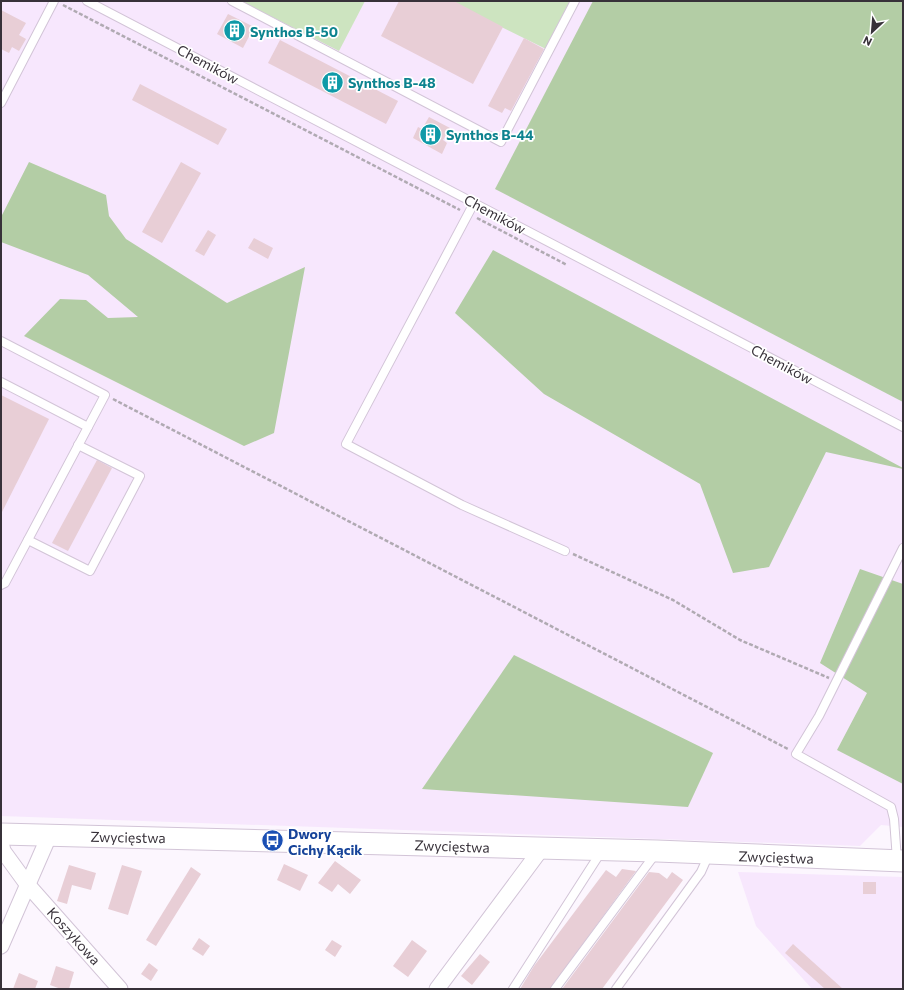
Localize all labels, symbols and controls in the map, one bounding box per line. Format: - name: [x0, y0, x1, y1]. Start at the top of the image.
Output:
- north arrow: [852, 12, 892, 52]
- building icon: Synthos B-50: [222, 18, 248, 44]
- place label: Synthos B-50: [250, 23, 338, 40]
- text: N: [861, 34, 874, 49]
- street label: Chemików: [174, 41, 242, 87]
- building icon: Synthos B-48: [320, 69, 346, 95]
- place label: Synthos B-48: [348, 74, 436, 91]
- building icon: Synthos B-44: [418, 121, 444, 147]
- place label: Synthos B-44: [446, 126, 534, 143]
- street label: Chemików: [461, 191, 529, 237]
- street label: Chemików: [748, 341, 816, 387]
- place label: Dwory Cichy Kącik: [288, 825, 362, 858]
- street label: Zwycięstwa: [90, 828, 166, 846]
- bus stop icon: Dwory Cichy Kącik: [260, 828, 286, 854]
- street label: Zwycięstwa: [414, 836, 490, 856]
- street label: Zwycięstwa: [738, 847, 814, 867]
- street label: Koszykowa: [44, 904, 104, 968]

